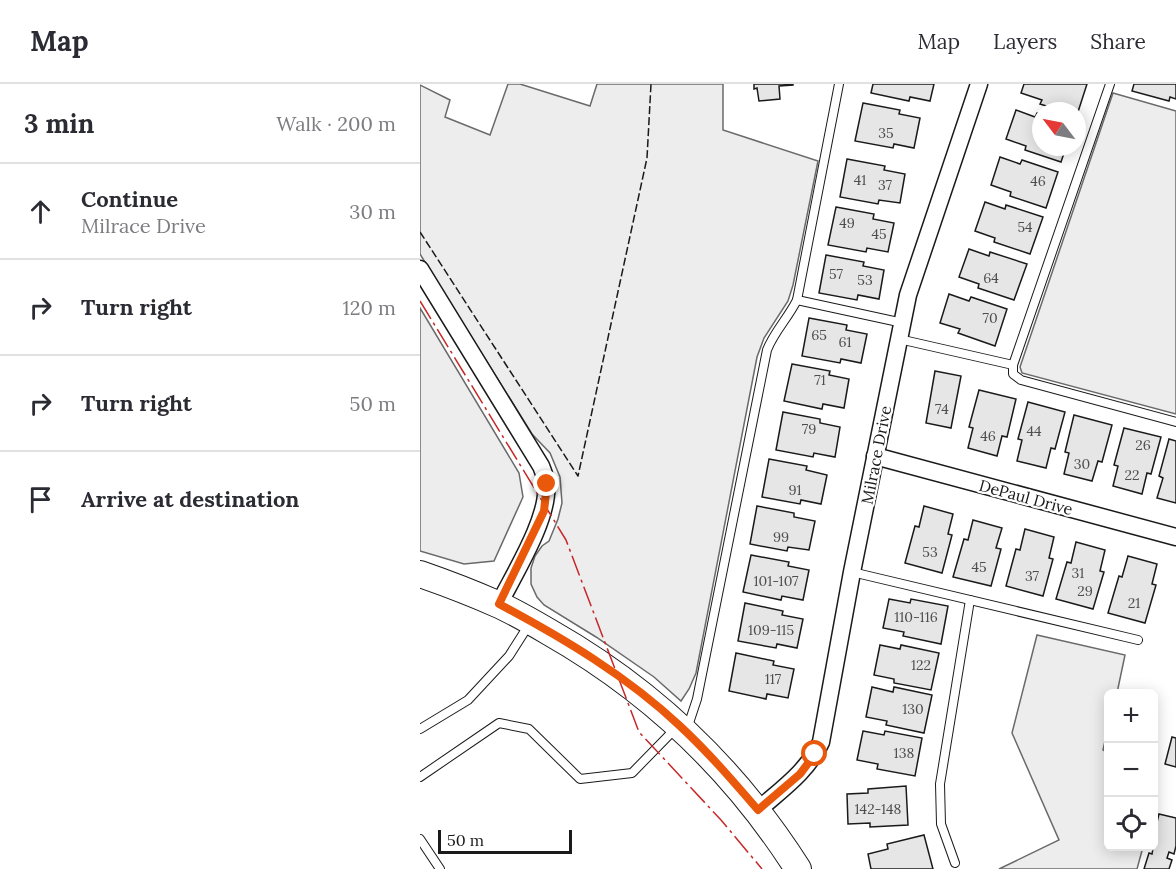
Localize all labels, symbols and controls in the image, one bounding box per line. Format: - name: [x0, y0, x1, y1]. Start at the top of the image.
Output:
- text: Map: [30, 23, 89, 59]
- text: Map: [917, 28, 960, 55]
- text: Layers: [993, 28, 1057, 55]
- text: Share: [1090, 28, 1146, 55]
- north arrow: [1032, 102, 1086, 156]
- text: 3 min: [24, 107, 94, 140]
- text: Walk · 200 m: [276, 111, 396, 136]
- house number: 35: [878, 124, 894, 142]
- house number: 41: [854, 171, 866, 189]
- house number: 46: [1030, 172, 1046, 190]
- house number: 37: [878, 176, 893, 194]
- text: Continue: [81, 185, 178, 213]
- icon: ahead: [24, 195, 57, 228]
- text: 30 m: [349, 199, 396, 224]
- text: Milrace Drive: [81, 213, 206, 238]
- house number: 49: [839, 214, 855, 232]
- house number: 54: [1017, 218, 1033, 236]
- house number: 45: [871, 225, 887, 243]
- house number: 57: [829, 265, 844, 283]
- house number: 64: [983, 269, 999, 287]
- house number: 53: [857, 271, 873, 289]
- icon: right: [24, 291, 57, 324]
- text: Turn right: [81, 293, 192, 321]
- text: 120 m: [342, 295, 396, 320]
- house number: 70: [982, 309, 998, 327]
- house number: 65: [811, 326, 827, 344]
- house number: 61: [838, 333, 852, 351]
- house number: 71: [814, 371, 826, 389]
- icon: right: [24, 387, 57, 420]
- text: Turn right: [81, 389, 192, 417]
- text: 50 m: [350, 391, 396, 416]
- house number: 74: [935, 400, 949, 418]
- street label: Milrace Drive: [857, 404, 895, 506]
- house number: 79: [802, 420, 816, 438]
- house number: 44: [1026, 422, 1042, 440]
- house number: 46: [980, 427, 996, 445]
- house number: 26: [1135, 436, 1151, 454]
- house number: 30: [1074, 455, 1090, 473]
- house number: 22: [1124, 466, 1140, 484]
- route end: [533, 470, 559, 496]
- street label: DePaul Drive: [977, 475, 1075, 519]
- house number: 91: [788, 481, 802, 499]
- icon: arrive: [24, 483, 57, 516]
- text: Arrive at destination: [81, 485, 299, 513]
- house number: 99: [773, 528, 789, 546]
- house number: 53: [922, 543, 938, 561]
- house number: 45: [971, 558, 987, 576]
- house number: 31: [1072, 564, 1084, 582]
- house number: 37: [1025, 567, 1040, 585]
- house number: 101-107: [753, 572, 799, 590]
- house number: 29: [1077, 582, 1093, 600]
- house number: 21: [1128, 594, 1140, 612]
- house number: 110-116: [894, 608, 938, 626]
- house number: 109-115: [748, 621, 794, 639]
- house number: 122: [911, 656, 931, 674]
- house number: 117: [765, 670, 782, 688]
- map controls: [1104, 689, 1158, 851]
- button: +: [1104, 689, 1158, 743]
- house number: 130: [902, 700, 924, 718]
- route start: [801, 740, 827, 766]
- button: −: [1104, 743, 1158, 797]
- house number: 138: [894, 744, 915, 762]
- button: locate: [1104, 797, 1158, 851]
- house number: 142-148: [855, 800, 902, 818]
- scale bar: [438, 827, 572, 854]
- text: 50 m: [447, 830, 484, 850]

